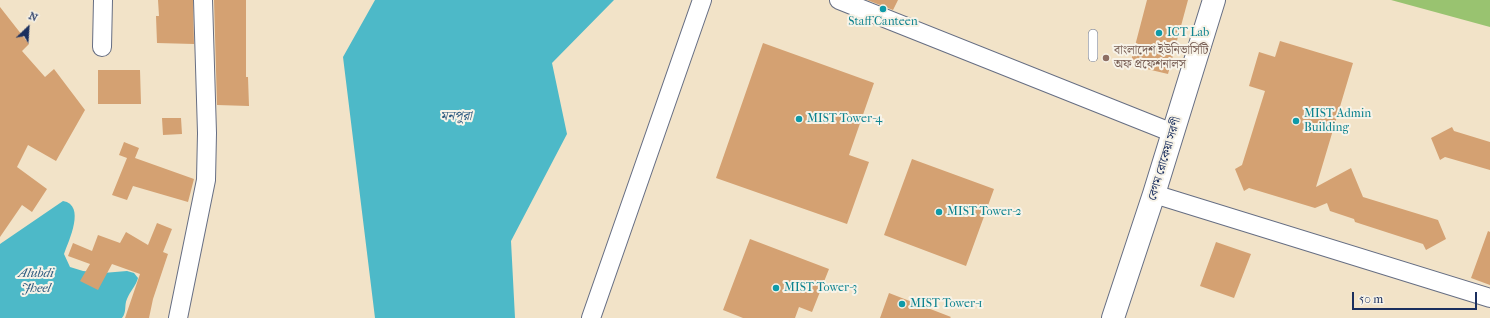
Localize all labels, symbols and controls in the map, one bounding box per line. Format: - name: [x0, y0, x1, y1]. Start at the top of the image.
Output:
- marker: Staff Canteen: [878, 4, 888, 14]
- north arrow: [8, 8, 48, 48]
- text: N: [27, 9, 40, 24]
- place label: Staff Canteen: [848, 15, 918, 29]
- place label: ICT Lab: [1167, 26, 1209, 40]
- marker: ICT Lab: [1154, 28, 1164, 38]
- place label: বাংলাদেশ ইউনিভার্সিটি অফ প্রফেশনালস: [1114, 44, 1208, 72]
- marker: বাংলাদেশ ইউনিভার্সিটি অফ প্রফেশনালস: [1101, 53, 1111, 63]
- place label: MIST Admin Building: [1304, 107, 1371, 135]
- water label: মনপুরা: [440, 109, 472, 125]
- place label: MIST Tower-4: [807, 112, 882, 126]
- marker: MIST Tower-4: [794, 114, 804, 124]
- street label: বেগম রোকেয়া সরণী: [1145, 115, 1185, 203]
- marker: MIST Admin Building: [1291, 116, 1301, 126]
- place label: MIST Tower-2: [947, 205, 1021, 219]
- marker: MIST Tower-2: [934, 207, 944, 217]
- water label: Alubdi Jheel: [18, 266, 54, 297]
- place label: MIST Tower-3: [784, 281, 857, 295]
- marker: MIST Tower-3: [771, 283, 781, 293]
- scale bar: [1354, 284, 1479, 310]
- text: 50 m: [1359, 292, 1383, 306]
- place label: MIST Tower-1: [910, 297, 982, 311]
- marker: MIST Tower-1: [897, 299, 907, 309]

